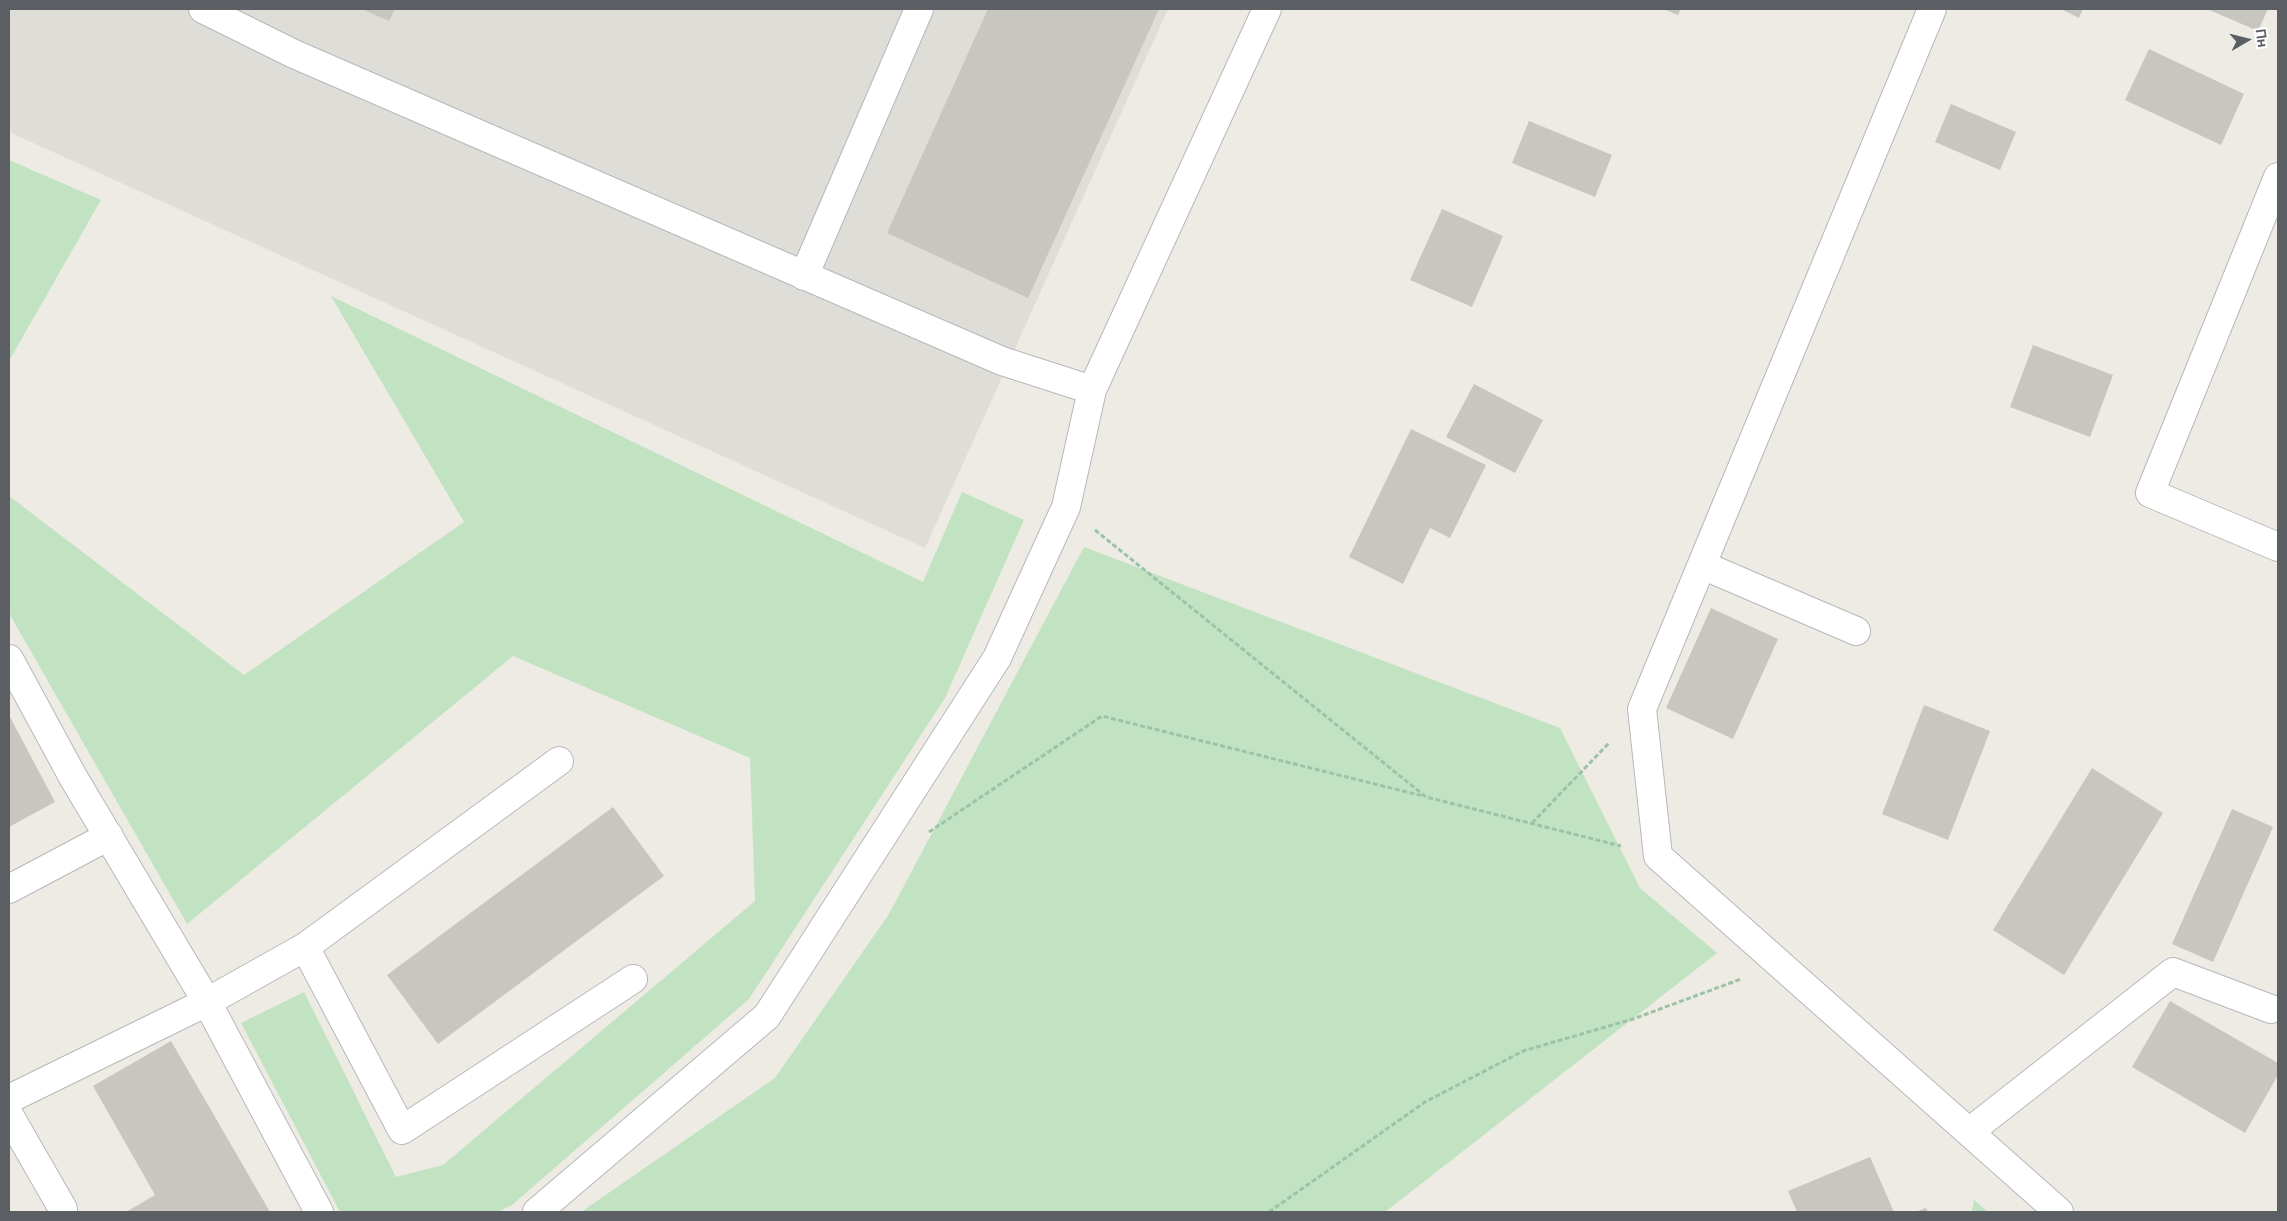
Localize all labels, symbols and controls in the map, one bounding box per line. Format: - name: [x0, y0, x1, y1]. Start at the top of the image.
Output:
- north arrow: [2222, 15, 2272, 65]
- text: Пн: [2253, 28, 2271, 48]

